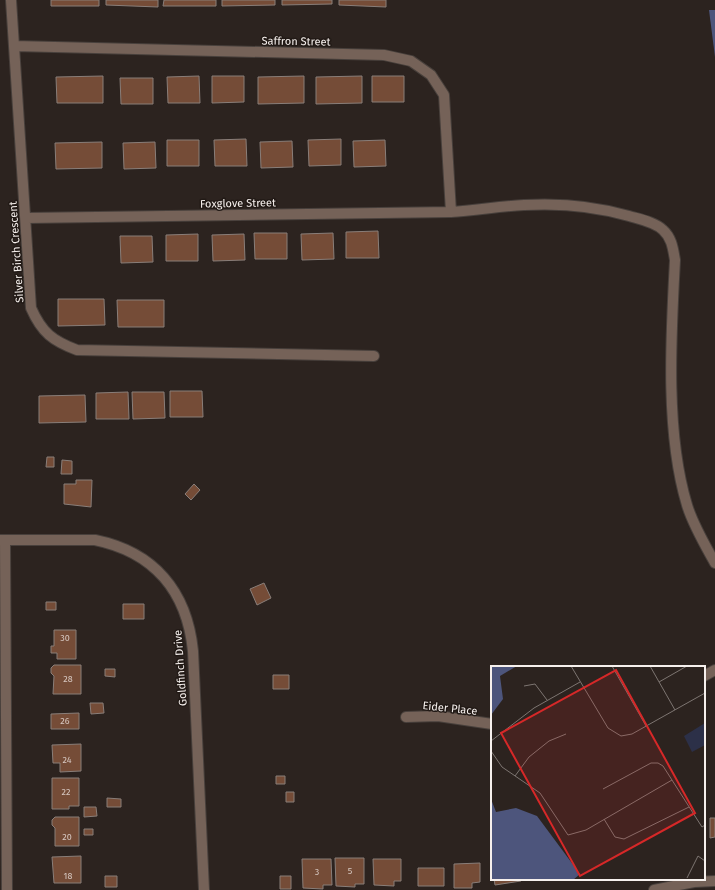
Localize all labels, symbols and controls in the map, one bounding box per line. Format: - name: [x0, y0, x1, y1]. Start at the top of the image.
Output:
- street label: Saffron Street: [261, 34, 331, 49]
- street label: Foxglove Street: [200, 196, 276, 211]
- street label: Silver Birch Crescent: [6, 201, 27, 303]
- street label: Goldfinch Drive: [171, 629, 190, 706]
- house number: 30: [60, 633, 70, 643]
- inset map: [491, 666, 705, 880]
- house number: 28: [63, 674, 73, 684]
- street label: Eider Place: [422, 699, 478, 718]
- house number: 26: [60, 716, 70, 726]
- house number: 24: [62, 755, 72, 765]
- house number: 22: [62, 787, 70, 797]
- house number: 20: [62, 832, 72, 842]
- house number: 5: [348, 866, 353, 876]
- house number: 3: [315, 867, 319, 877]
- house number: 18: [64, 871, 72, 881]

